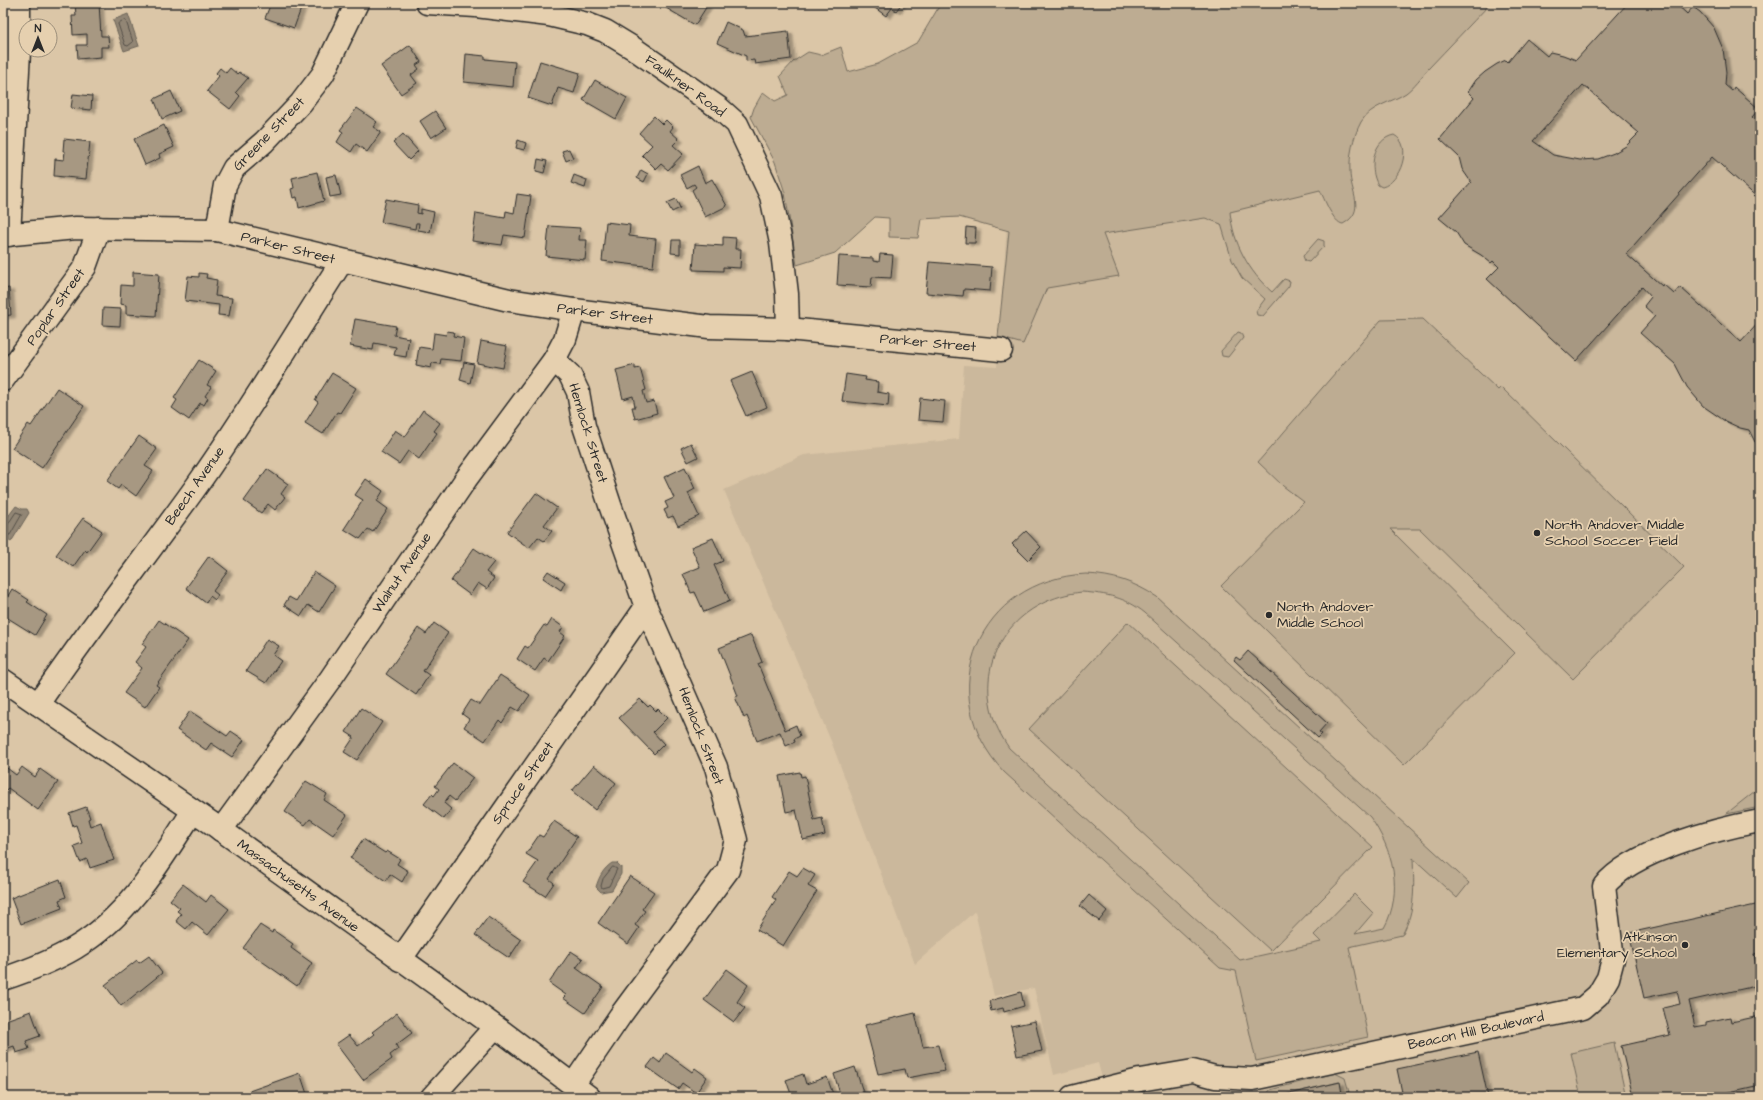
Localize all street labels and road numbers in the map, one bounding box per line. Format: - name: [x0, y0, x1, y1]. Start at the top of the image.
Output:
- street label: Faulkner Road: [641, 50, 729, 122]
- street label: Greene Street: [228, 92, 310, 175]
- street label: Parker Street: [239, 227, 338, 269]
- street label: Poplar Street: [22, 264, 90, 350]
- street label: Parker Street: [556, 298, 654, 330]
- street label: Parker Street: [879, 329, 977, 357]
- street label: Hemlock Street: [563, 381, 613, 486]
- street label: Beech Avenue: [160, 442, 230, 529]
- street label: Walnut Avenue: [368, 528, 437, 617]
- street label: Hemlock Street: [673, 684, 729, 788]
- street label: Spruce Street: [487, 737, 559, 828]
- street label: Massachusetts Avenue: [233, 835, 364, 937]
- street label: Beacon Hill Boulevard: [1406, 1007, 1546, 1055]

